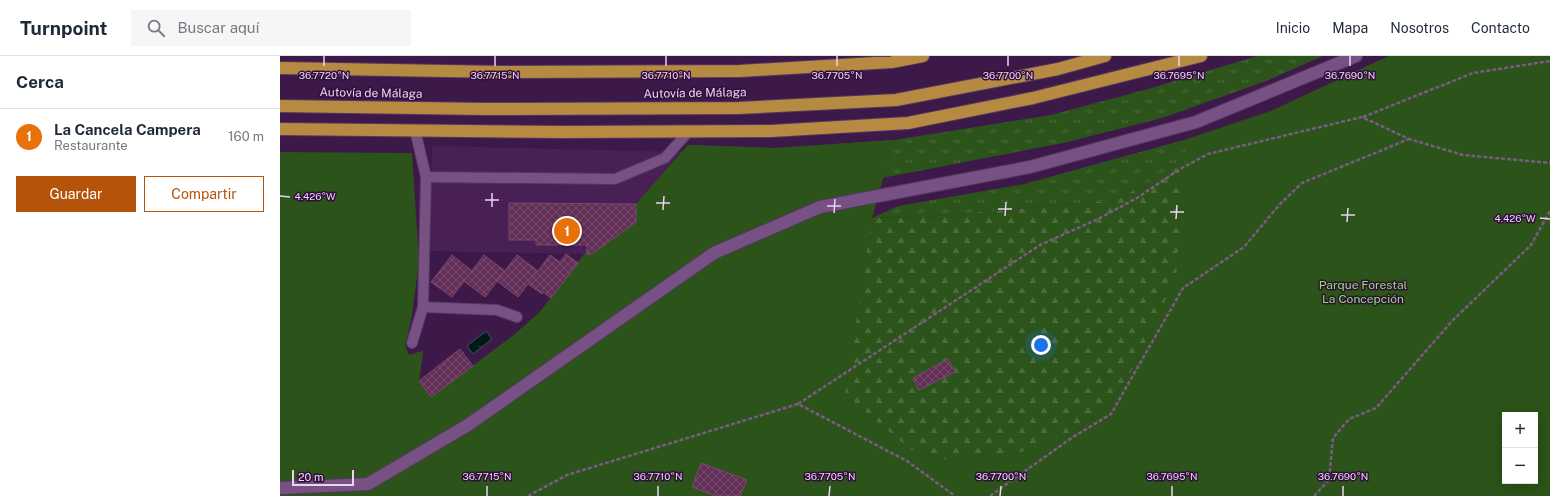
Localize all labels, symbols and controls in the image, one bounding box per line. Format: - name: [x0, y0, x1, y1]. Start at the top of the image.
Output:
- search box: [131, 10, 411, 46]
- text: Turnpoint: [20, 17, 107, 39]
- icon: search: [145, 17, 167, 39]
- text: Buscar aquí: [177, 19, 259, 36]
- text: Inicio: [1276, 20, 1310, 36]
- text: Mapa: [1332, 20, 1368, 36]
- text: Nosotros: [1390, 20, 1449, 36]
- text: Contacto: [1471, 20, 1530, 36]
- text: 36.7720°N: [299, 69, 349, 81]
- text: 36.7715°N: [470, 69, 520, 81]
- text: 36.7710°N: [642, 69, 690, 81]
- text: 36.7705°N: [812, 69, 862, 81]
- text: 36.7700°N: [983, 69, 1033, 81]
- text: 36.7695°N: [1154, 69, 1205, 81]
- text: 36.7690°N: [1325, 69, 1375, 81]
- text: Cerca: [16, 72, 64, 92]
- street label: Autovía de Málaga: [319, 85, 423, 101]
- street label: Autovía de Málaga: [643, 85, 747, 101]
- text: La Cancela Campera: [54, 121, 201, 138]
- text: 1: [26, 129, 32, 144]
- text: 160 m: [228, 129, 264, 144]
- text: Restaurante: [54, 138, 128, 153]
- button: Guardar: [16, 176, 136, 212]
- button: Compartir: [144, 176, 264, 212]
- text: 4.426°W: [294, 190, 336, 202]
- text: 4.426°W: [1494, 212, 1536, 224]
- pin: 1: [554, 216, 580, 246]
- park label: Parque Forestal La Concepción: [1319, 278, 1408, 306]
- your location: [1031, 335, 1051, 355]
- map controls: [1502, 412, 1538, 484]
- button: +: [1502, 412, 1538, 448]
- button: −: [1502, 448, 1538, 484]
- scale bar: [292, 468, 354, 487]
- text: 36.7715°N: [462, 470, 512, 482]
- text: 36.7710°N: [634, 470, 682, 482]
- text: 36.7705°N: [805, 470, 855, 482]
- text: 36.7700°N: [976, 470, 1026, 482]
- text: 36.7695°N: [1147, 470, 1198, 482]
- text: 36.7690°N: [1318, 470, 1368, 482]
- text: 20 m: [298, 471, 323, 483]

